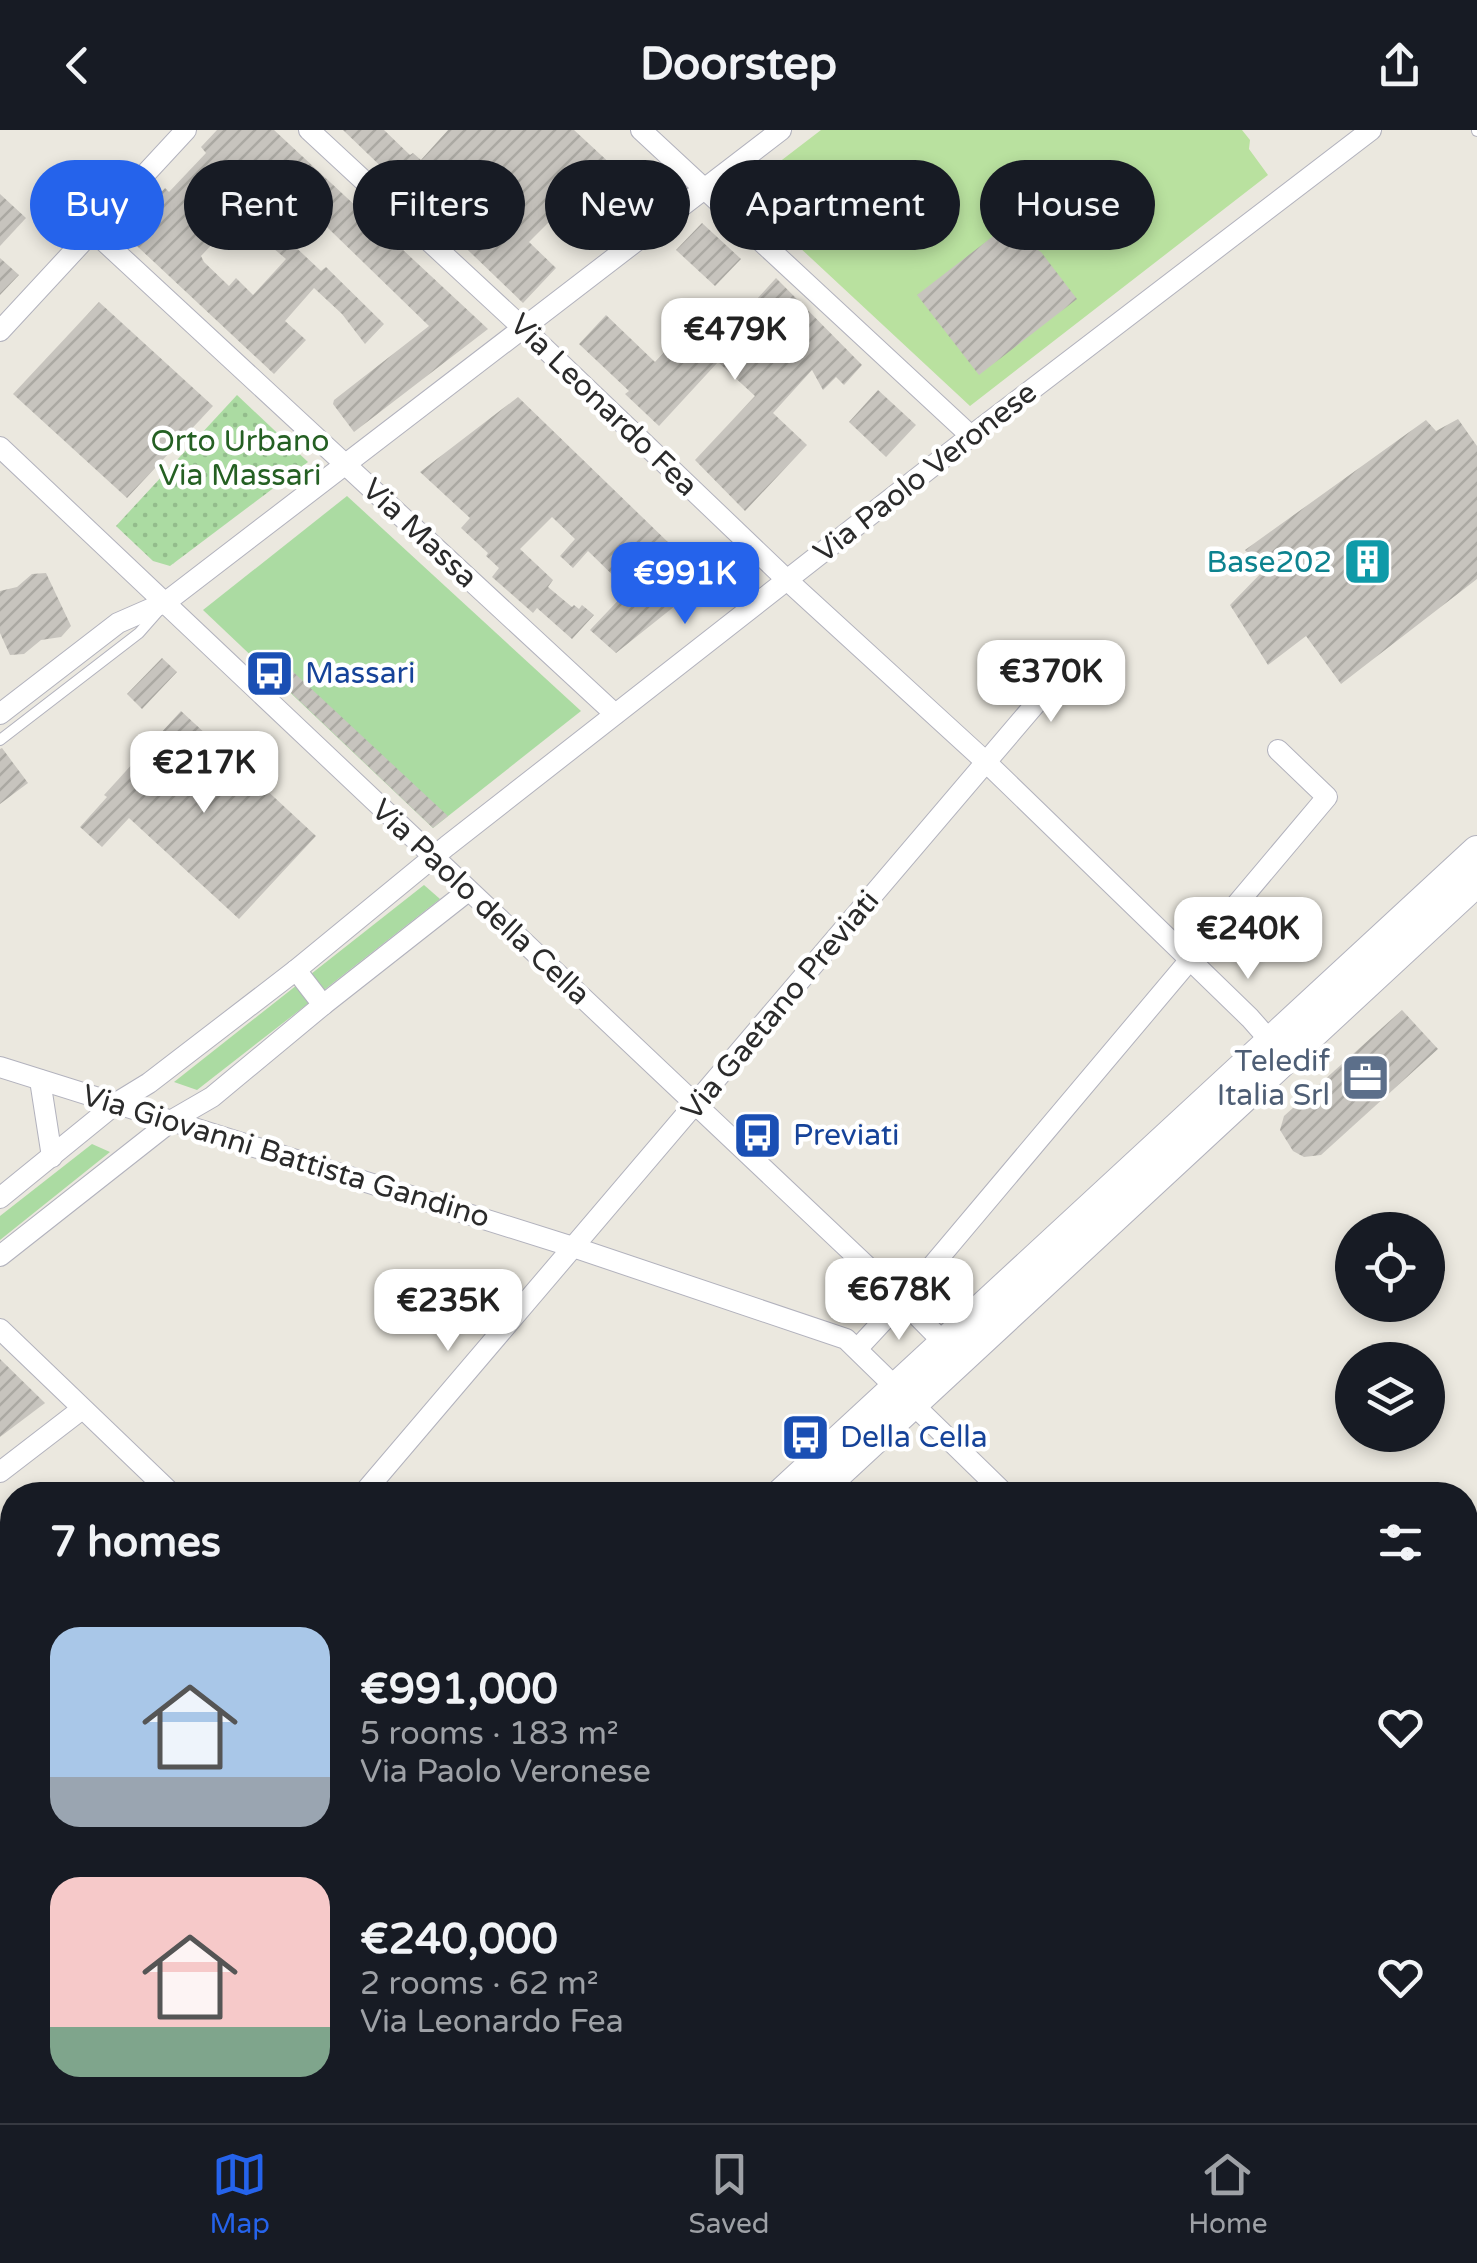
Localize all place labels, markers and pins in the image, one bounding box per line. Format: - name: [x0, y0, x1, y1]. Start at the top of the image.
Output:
- pin: €479K: [665, 298, 805, 383]
- building icon: Base202: [1341, 536, 1393, 588]
- pin: €991K: [615, 542, 755, 627]
- place label: Base202: [1206, 544, 1332, 581]
- pin: €370K: [981, 640, 1121, 725]
- bus stop icon: Massari: [244, 647, 296, 699]
- place label: Massari: [305, 655, 415, 692]
- pin: €217K: [134, 731, 274, 816]
- pin: €240K: [1178, 897, 1318, 982]
- place label: Teledif Italia Srl: [1217, 1043, 1331, 1114]
- office icon: Teledif Italia Srl: [1339, 1052, 1391, 1104]
- bus stop icon: Previati: [732, 1109, 784, 1161]
- place label: Previati: [793, 1117, 900, 1154]
- pin: €678K: [829, 1258, 969, 1343]
- pin: €235K: [378, 1269, 518, 1354]
- bus stop icon: Della Cella: [779, 1411, 831, 1463]
- place label: Della Cella: [840, 1419, 988, 1456]

